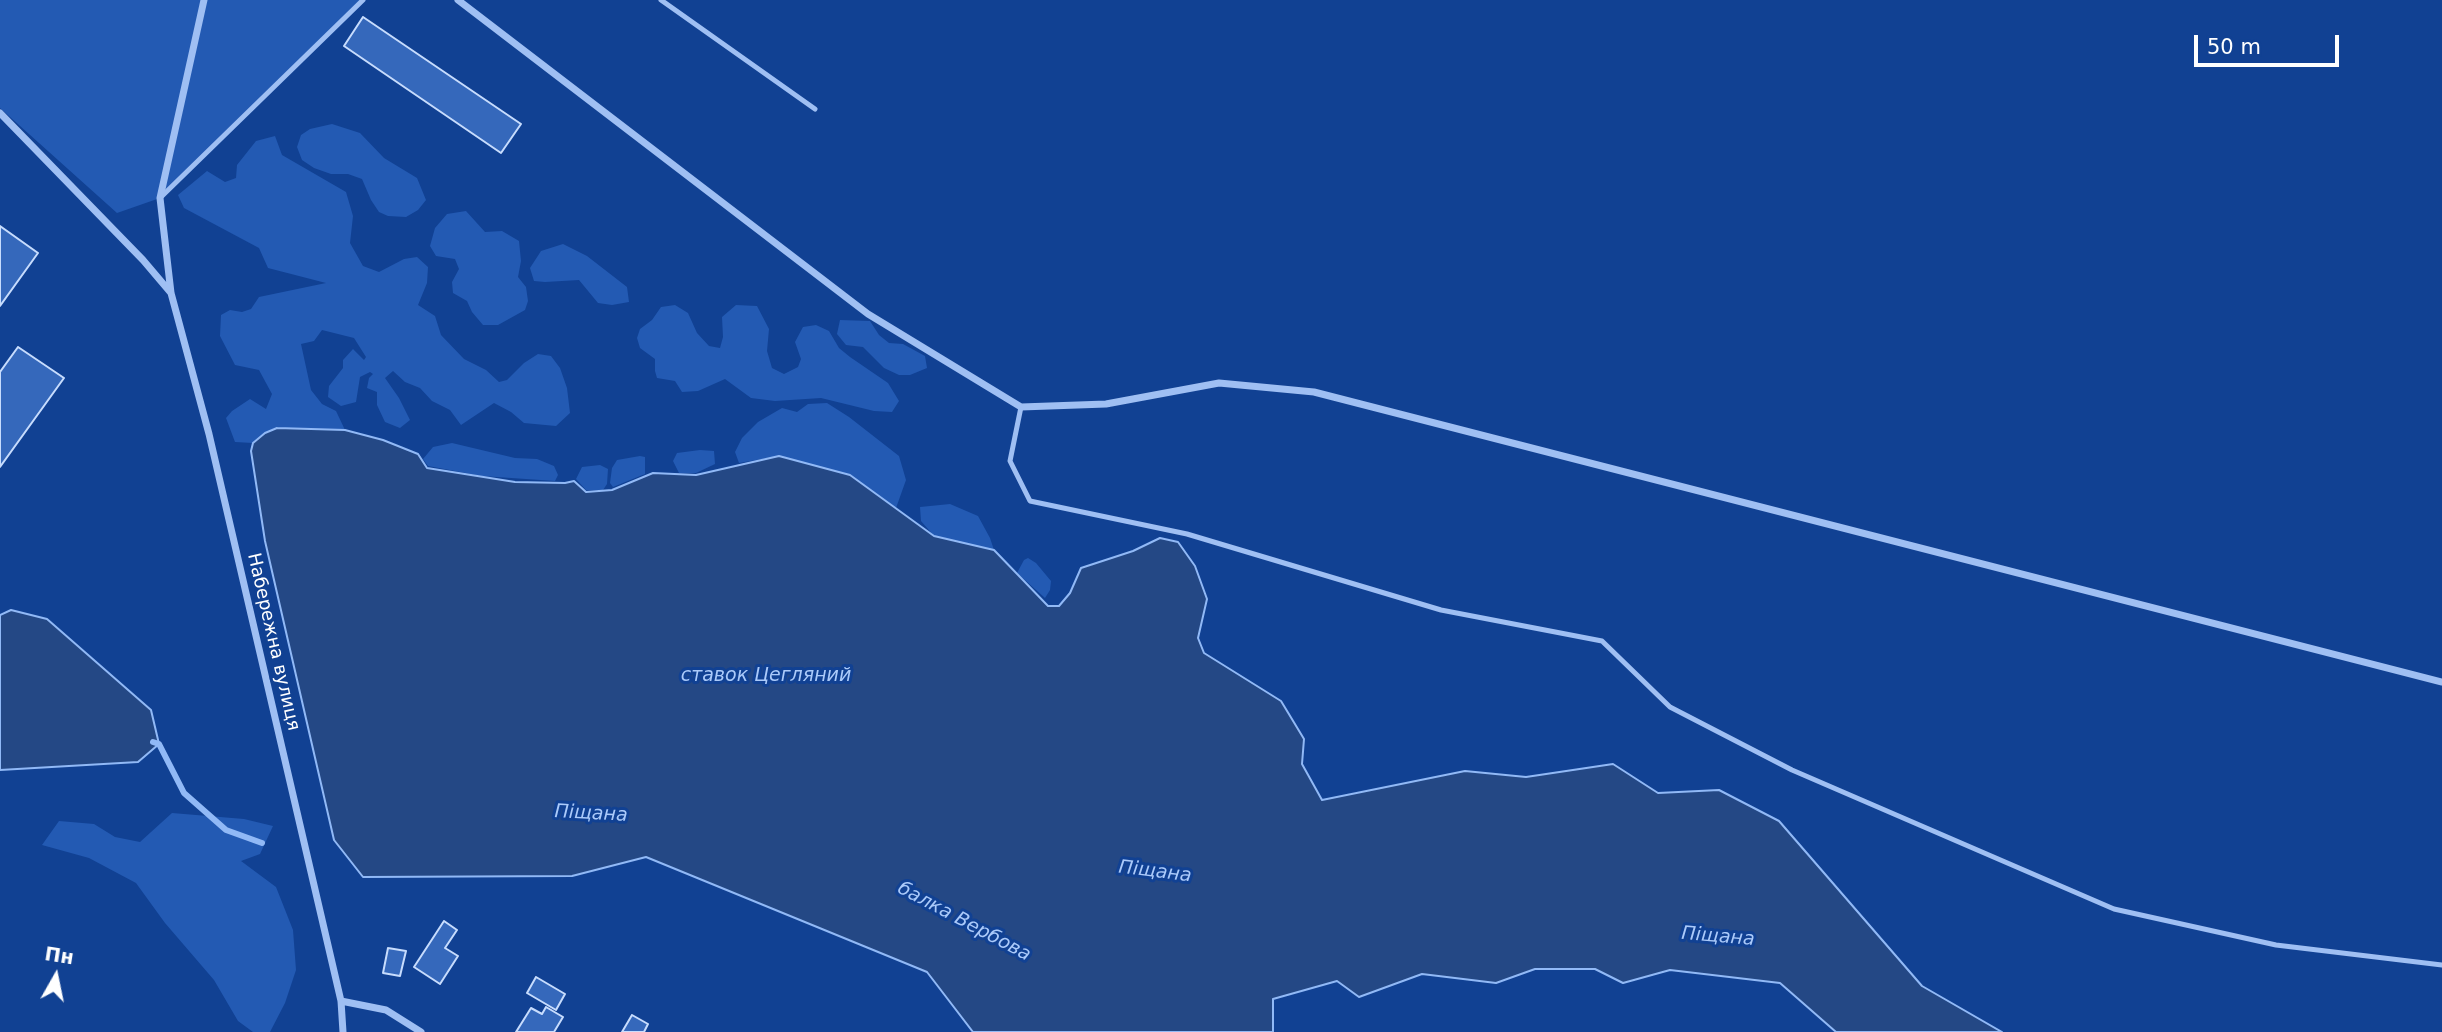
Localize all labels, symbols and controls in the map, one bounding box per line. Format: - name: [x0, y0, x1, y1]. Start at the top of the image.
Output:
- scale bar: [2197, 21, 2342, 65]
- text: 50 m: [2207, 35, 2261, 59]
- street label: Набережна вулиця: [242, 551, 304, 733]
- water label: ставок Цегляний: [681, 665, 851, 687]
- water label: Піщана: [554, 801, 628, 827]
- water label: Піщана: [1117, 856, 1193, 888]
- water label: балка Вербова: [893, 877, 1035, 967]
- water label: Піщана: [1681, 922, 1755, 952]
- north arrow: [21, 941, 91, 1011]
- text: Пн: [43, 942, 75, 968]

